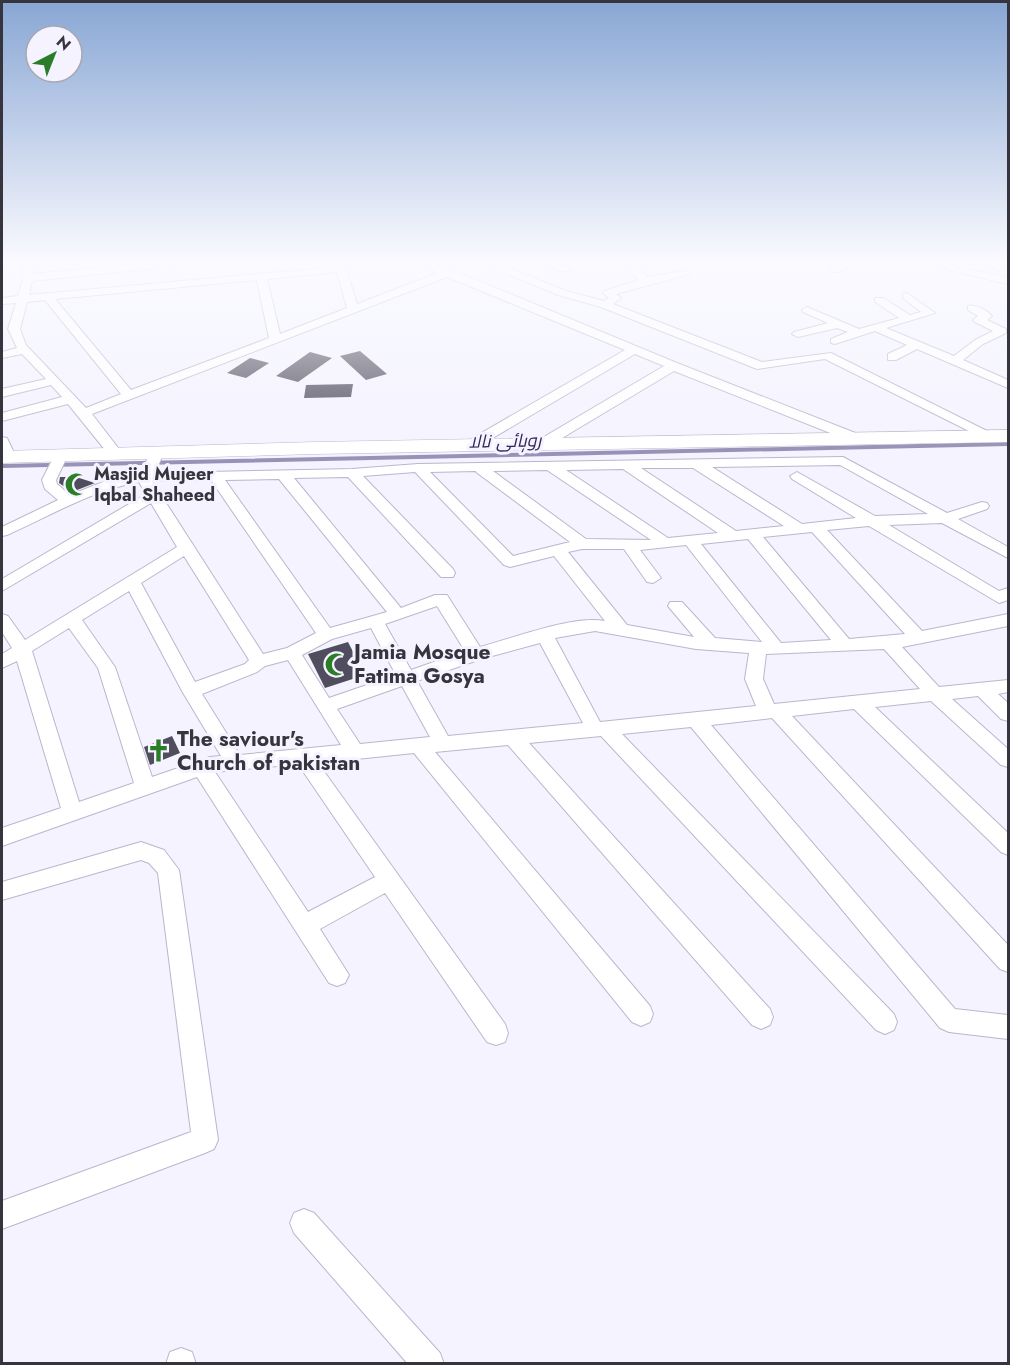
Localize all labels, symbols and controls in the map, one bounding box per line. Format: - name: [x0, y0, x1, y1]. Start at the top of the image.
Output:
- north arrow: [24, 24, 84, 84]
- text: N: [51, 30, 76, 56]
- water label: روہائی نالا: [469, 427, 543, 455]
- place label: Masjid Mujeer Iqbal Shaheed: [94, 461, 215, 508]
- mosque icon: Masjid Mujeer Iqbal Shaheed: [63, 471, 89, 497]
- place label: Jamia Mosque Fatima Gosya: [350, 637, 491, 691]
- mosque icon: Jamia Mosque Fatima Gosya: [323, 651, 349, 677]
- place label: The saviour's Church of pakistan: [177, 724, 360, 778]
- church icon: The saviour's Church of pakistan: [146, 738, 172, 764]

